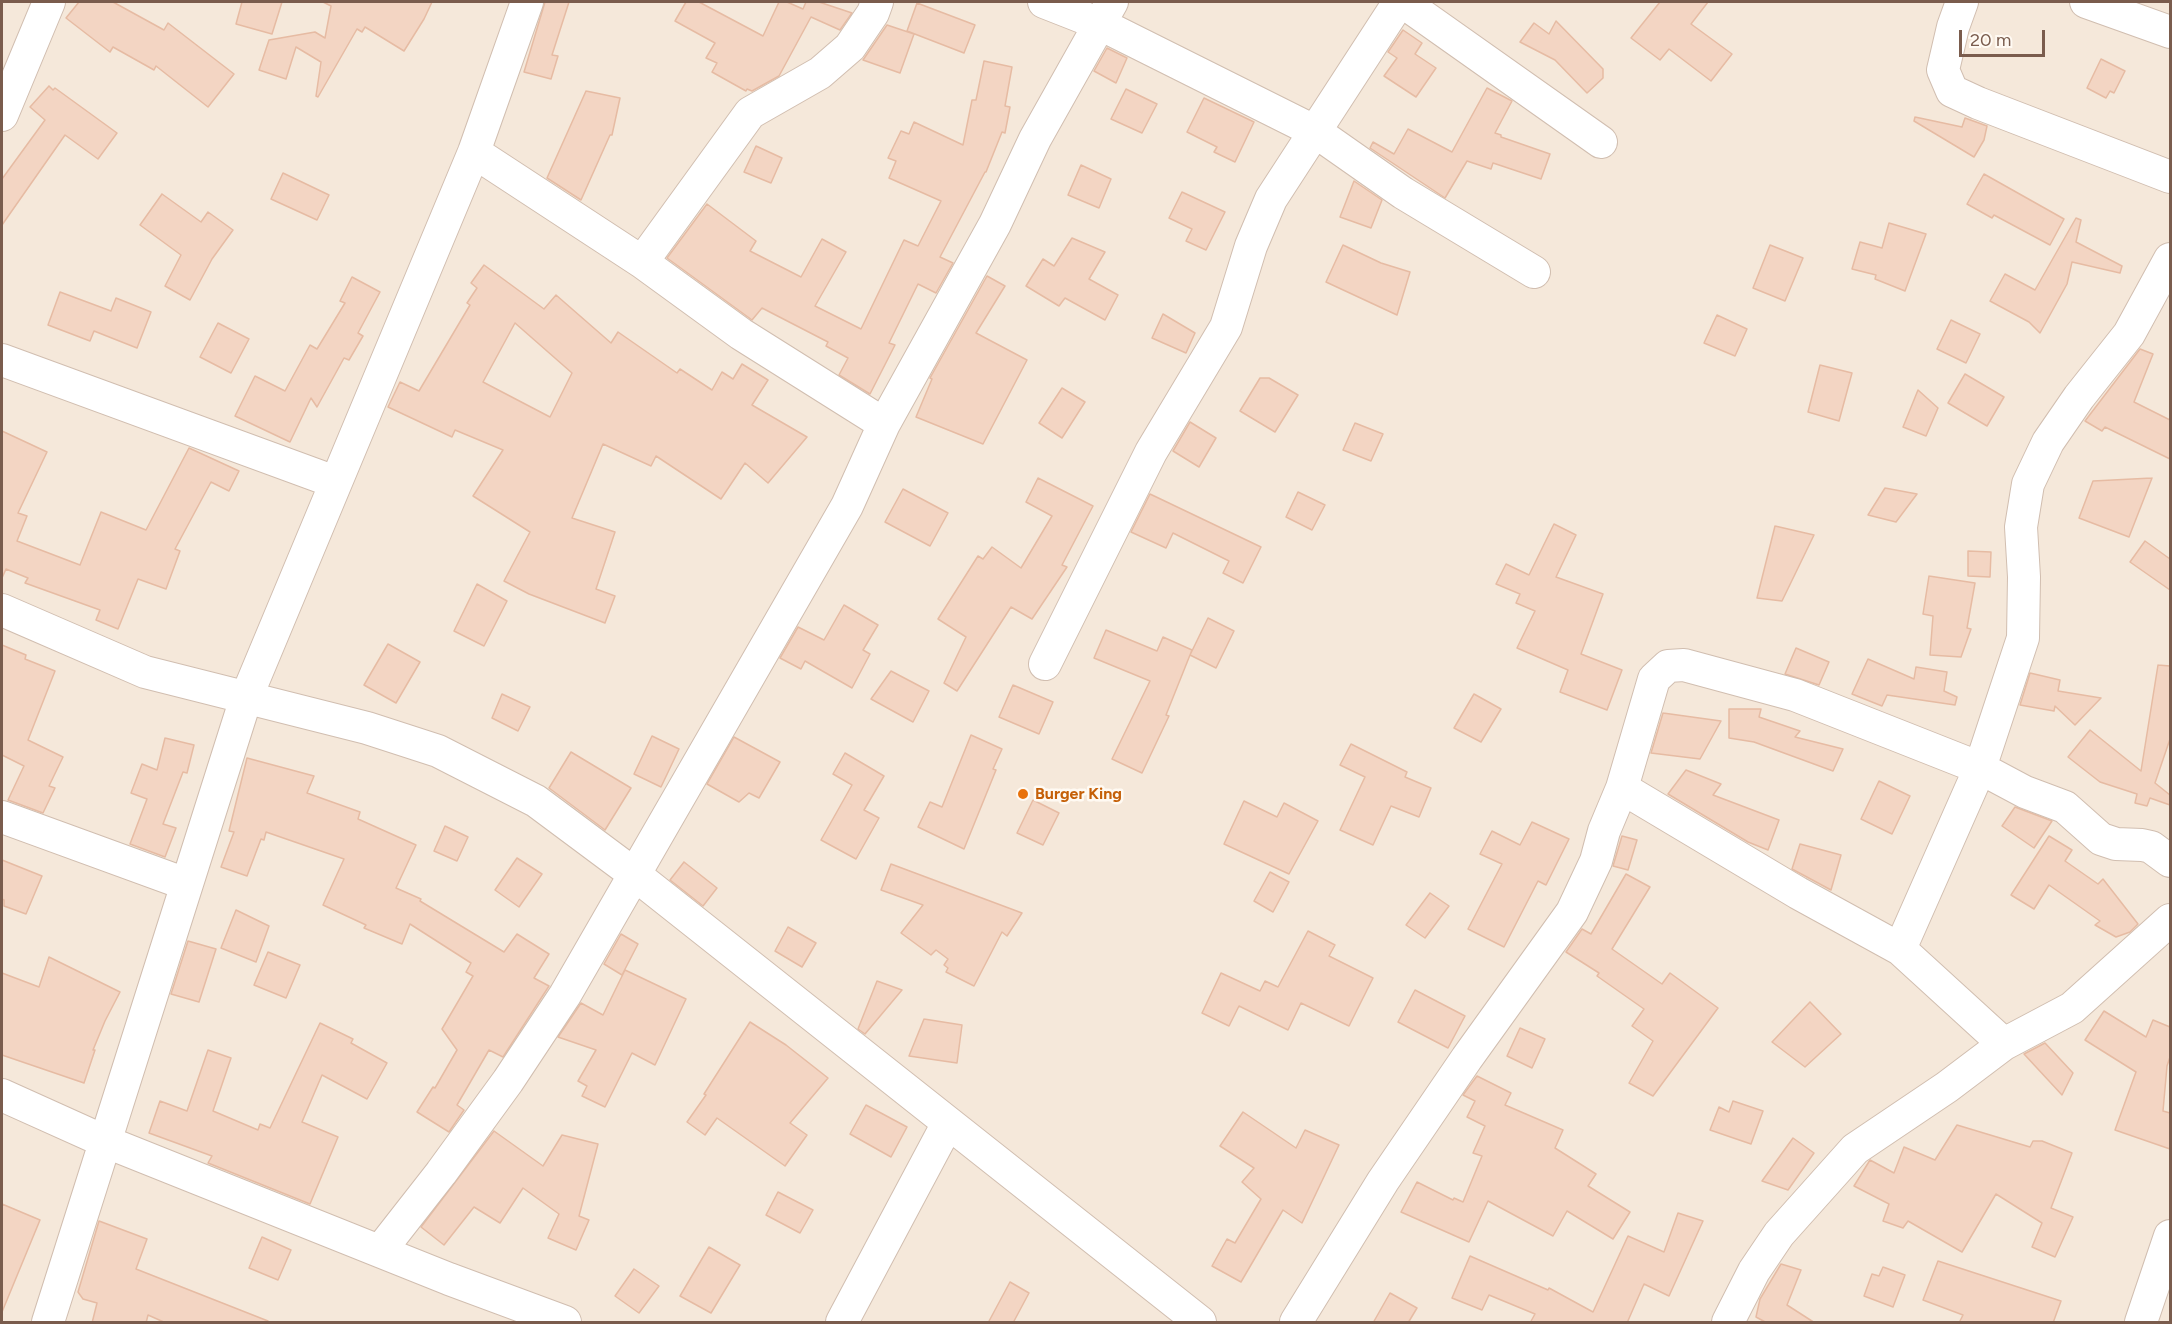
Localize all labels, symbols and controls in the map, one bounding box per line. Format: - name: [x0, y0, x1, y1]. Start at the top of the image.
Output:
- scale bar: [1962, 18, 2048, 56]
- text: 20 m: [1970, 29, 2011, 51]
- place label: Burger King: [1035, 784, 1122, 804]
- marker: Burger King: [1016, 787, 1030, 801]

